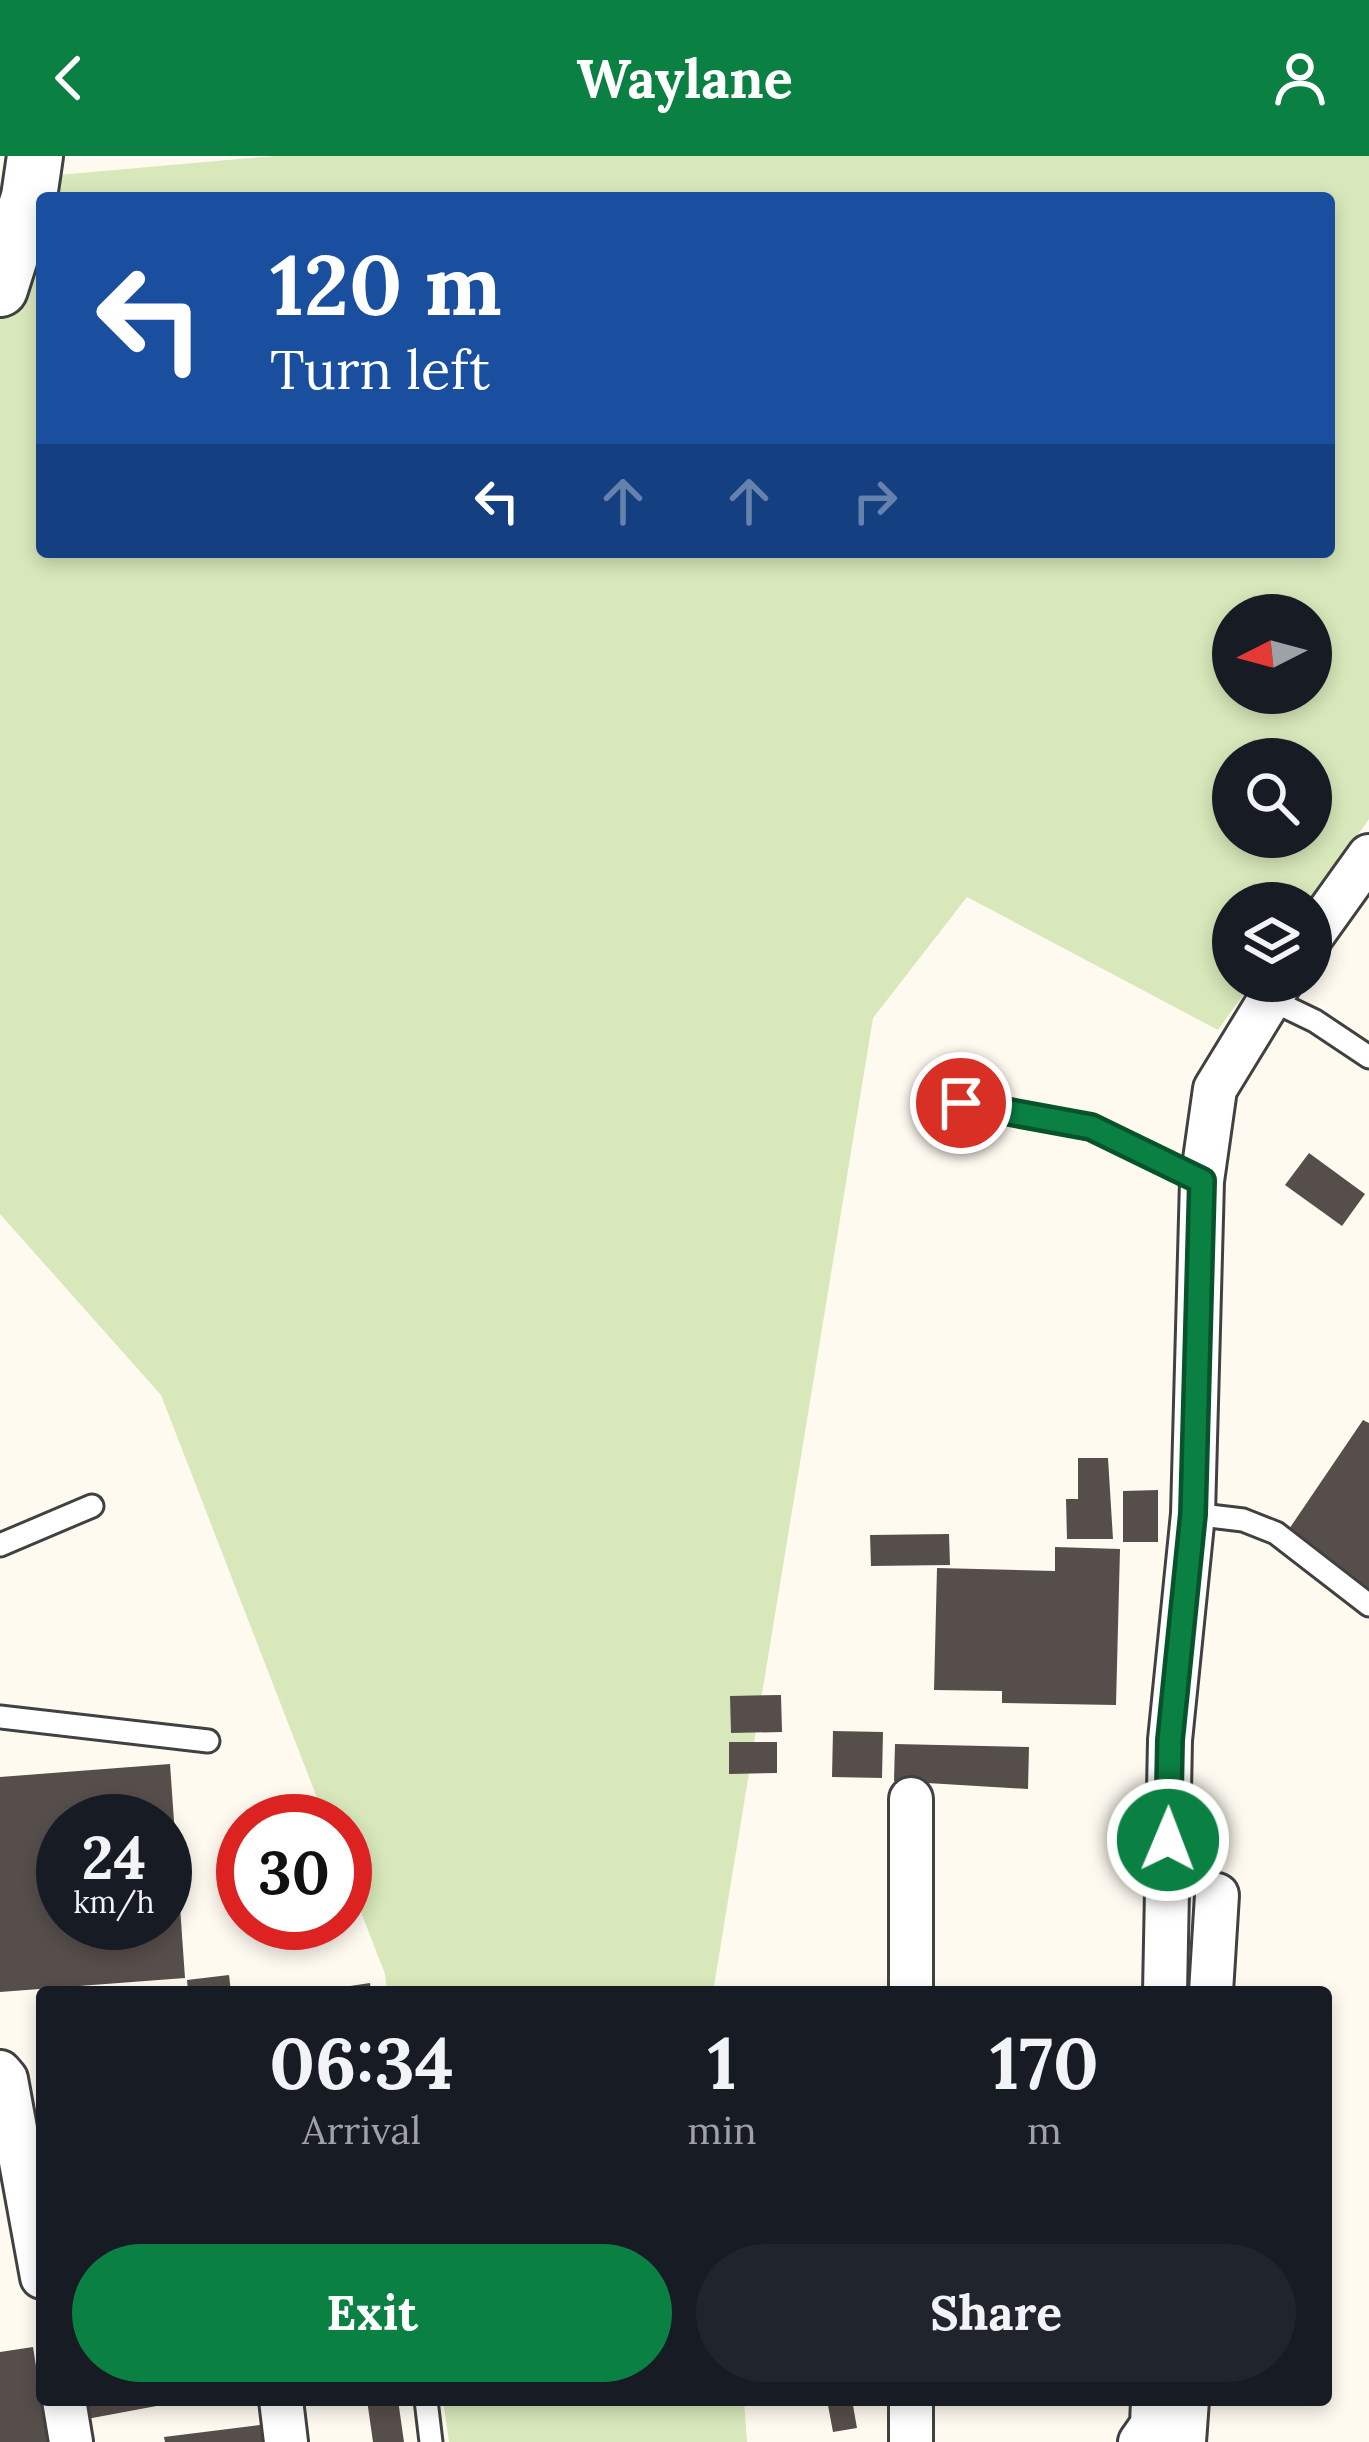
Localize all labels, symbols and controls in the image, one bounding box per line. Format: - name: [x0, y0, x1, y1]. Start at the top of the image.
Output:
- text: Waylane: [576, 44, 793, 113]
- icon: back: [36, 45, 102, 111]
- icon: person: [1267, 45, 1333, 111]
- text: 120 m: [270, 230, 502, 338]
- icon: left: [72, 240, 228, 396]
- text: Turn left: [270, 335, 490, 404]
- icon: left: [464, 468, 530, 534]
- icon: ahead: [590, 468, 656, 534]
- icon: ahead: [716, 468, 782, 534]
- icon: right: [842, 468, 908, 534]
- north arrow: [1212, 594, 1332, 714]
- map controls: [1212, 594, 1332, 1002]
- button: search: [1212, 738, 1332, 858]
- button: layers: [1212, 882, 1332, 1002]
- pin: [910, 1052, 1012, 1154]
- icon: arrive: [928, 1070, 994, 1136]
- position arrow: [1105, 1777, 1231, 1903]
- speed limit sign: 30: [216, 1794, 372, 1950]
- text: 24: [82, 1819, 146, 1895]
- text: km/h: [73, 1883, 155, 1921]
- text: 06:34: [269, 2017, 454, 2109]
- text: 1: [707, 2017, 737, 2109]
- text: 170: [990, 2017, 1099, 2109]
- text: Arrival: [302, 2105, 421, 2155]
- text: min: [687, 2105, 757, 2155]
- text: m: [1027, 2105, 1062, 2155]
- button: Exit: [72, 2244, 672, 2382]
- button: Share: [696, 2244, 1296, 2382]

